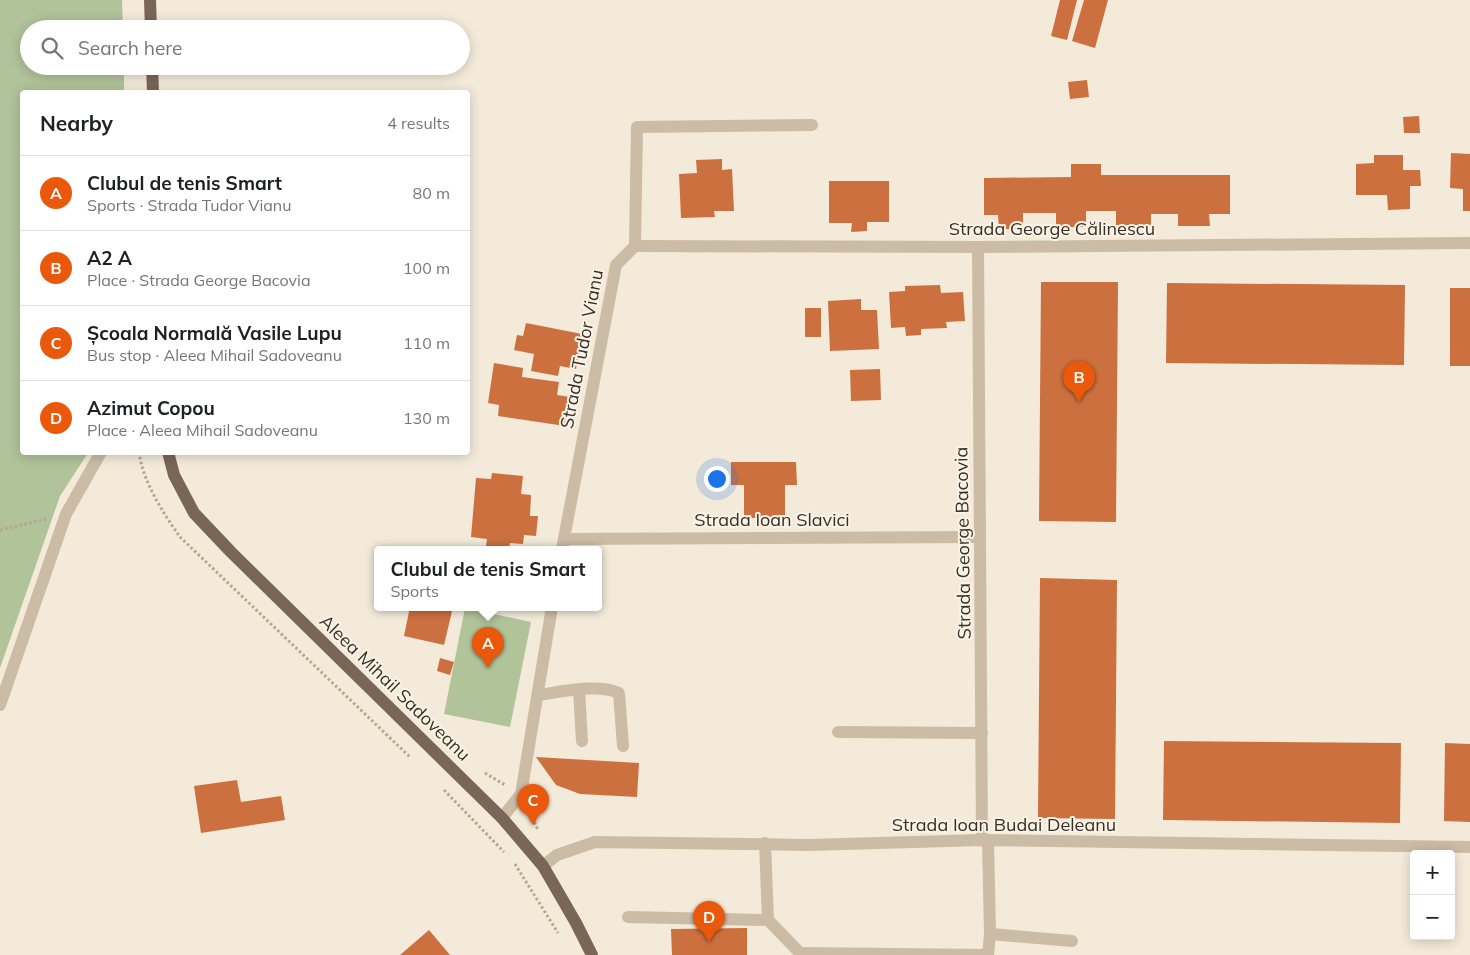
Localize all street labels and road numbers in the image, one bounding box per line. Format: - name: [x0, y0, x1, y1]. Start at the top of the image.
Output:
- street label: Strada George Călinescu: [949, 217, 1155, 240]
- street label: Strada Tudor Vianu: [555, 267, 608, 431]
- street label: Strada George Bacovia: [949, 447, 976, 639]
- street label: Strada Ioan Slavici: [694, 508, 850, 531]
- street label: Aleea Mihail Sadoveanu: [315, 610, 476, 766]
- street label: Strada Ioan Budai Deleanu: [892, 813, 1116, 836]

